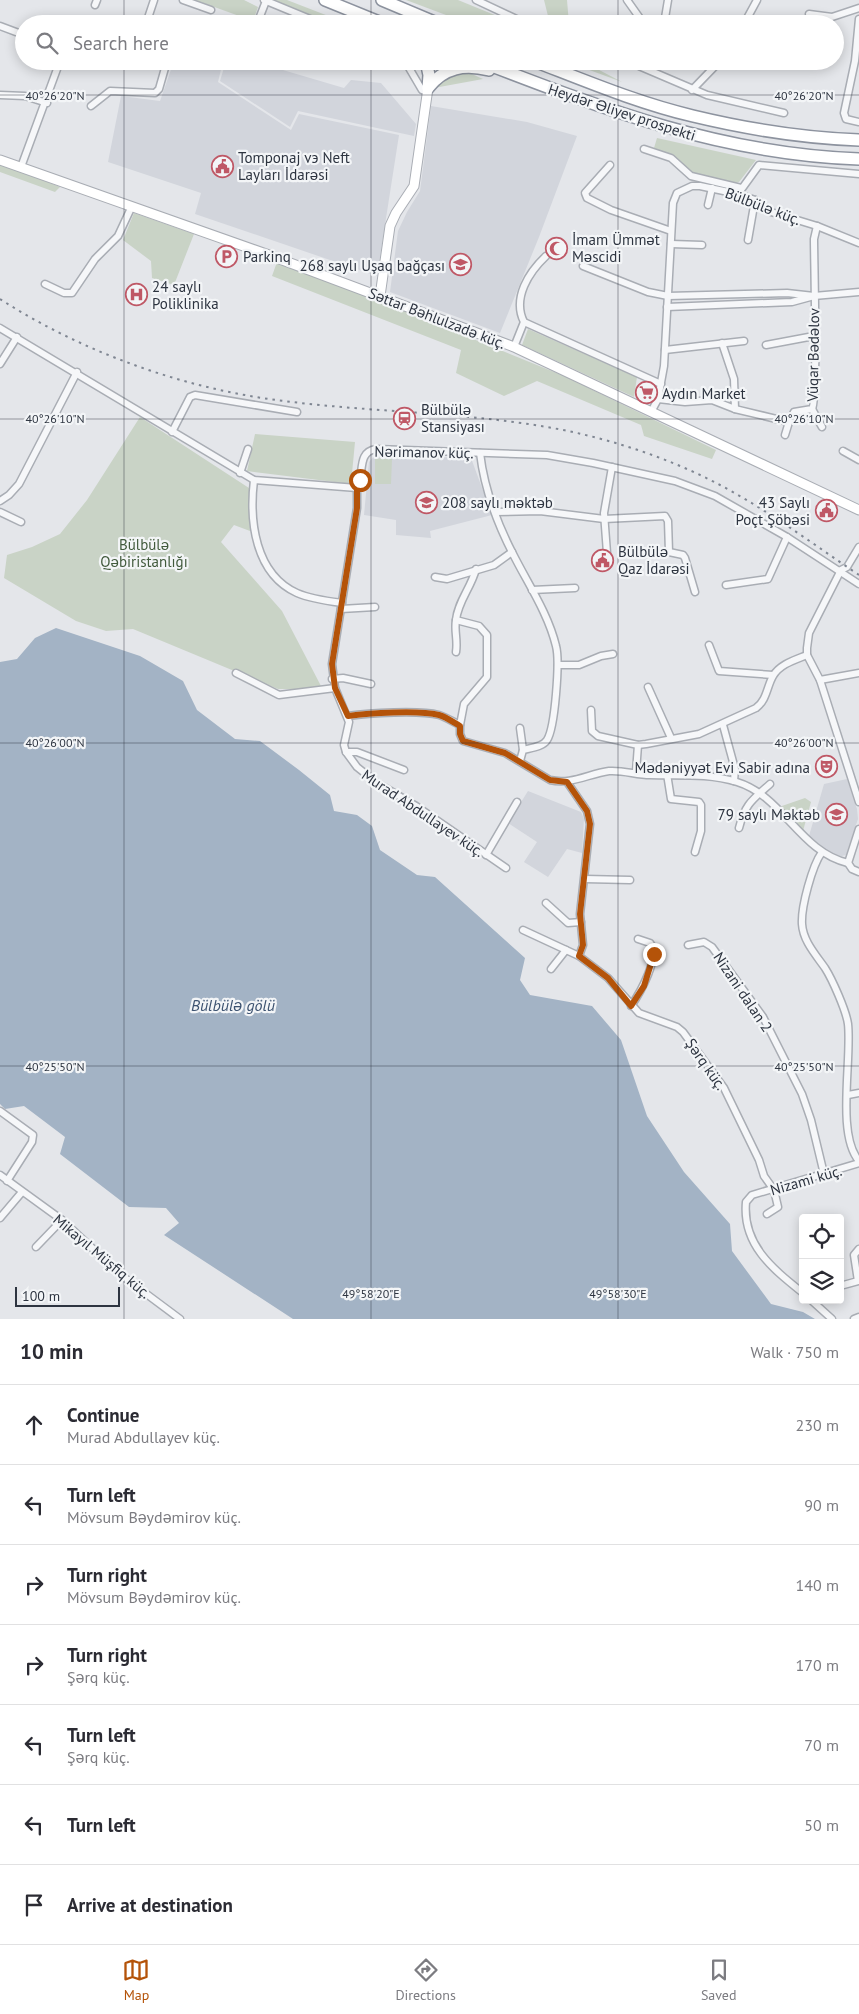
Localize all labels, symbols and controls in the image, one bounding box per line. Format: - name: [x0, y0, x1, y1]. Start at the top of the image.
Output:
- search box: [15, 15, 844, 70]
- icon: search: [33, 29, 61, 57]
- text: Search here: [73, 31, 169, 55]
- street label: Heydər Əliyev prospekti: [546, 79, 698, 145]
- text: 40°26'20"N: [25, 88, 85, 103]
- text: 40°26'20"N: [774, 88, 834, 103]
- place label: Tomponaj vэ Neft Layları İdarəsi: [238, 148, 350, 184]
- public building icon: Tomponaj vэ Neft Layları İdarəsi: [210, 154, 234, 178]
- street label: Bülbülə küç.: [723, 183, 803, 229]
- place label: İmam Ümmət Məscidi: [572, 230, 660, 266]
- mosque icon: İmam Ümmət Məscidi: [544, 236, 568, 260]
- parking icon: Parkinq: [215, 244, 239, 268]
- place label: Parkinq: [243, 247, 291, 266]
- school or university icon: 268 saylı Uşaq bağçası: [449, 253, 473, 277]
- place label: 268 saylı Uşaq bağçası: [300, 256, 445, 275]
- place label: 24 saylı Poliklinika: [152, 277, 219, 313]
- hospital icon: 24 saylı Poliklinika: [124, 283, 148, 307]
- street label: Səttar Bəhlulzadə küç.: [366, 283, 508, 353]
- street label: Vüqar Bədəlov: [803, 307, 823, 403]
- supermarket icon: Aydın Market: [634, 381, 658, 405]
- place label: Aydın Market: [662, 384, 746, 403]
- place label: Bülbülə Stansiyası: [421, 400, 485, 436]
- station icon: Bülbülə Stansiyası: [393, 406, 417, 430]
- text: 40°26'10"N: [25, 411, 85, 426]
- text: 40°26'10"N: [774, 411, 834, 426]
- street label: Nərimanov küç.: [374, 442, 474, 462]
- route start: [349, 469, 372, 492]
- school or university icon: 208 saylı məktəb: [414, 490, 438, 514]
- place label: 208 saylı məktəb: [442, 493, 553, 512]
- place label: 43 Saylı Poçt Şöbəsi: [735, 493, 810, 529]
- public building icon: 43 Saylı Poçt Şöbəsi: [814, 499, 838, 523]
- park label: Bülbülə Qəbiristanlığı: [100, 535, 188, 571]
- place label: Bülbülə Qaz İdarəsi: [618, 542, 690, 578]
- public building icon: Bülbülə Qaz İdarəsi: [590, 548, 614, 572]
- text: 40°26'00"N: [25, 735, 85, 750]
- text: 40°26'00"N: [774, 735, 834, 750]
- theatre icon: Mədəniyyət Evi Sabir adına: [814, 755, 838, 779]
- place label: Mədəniyyət Evi Sabir adına: [635, 758, 810, 777]
- street label: Murad Abdullayev küç.: [358, 765, 488, 861]
- school or university icon: 79 saylı Məktəb: [824, 802, 848, 826]
- place label: 79 saylı Məktəb: [718, 805, 820, 824]
- route end: [643, 943, 666, 966]
- street label: Nizani dalan 2: [709, 948, 777, 1036]
- water label: Bülbülə gölü: [191, 995, 275, 1015]
- street label: Şərq küç.: [681, 1035, 731, 1093]
- text: 40°25'50"N: [25, 1059, 85, 1074]
- text: 40°25'50"N: [774, 1059, 834, 1074]
- street label: Nizami küç.: [768, 1161, 844, 1199]
- street label: Mikayıl Müşfiq küç.: [49, 1210, 155, 1302]
- map controls: [799, 1214, 844, 1304]
- button: locate: [799, 1214, 844, 1259]
- button: layers: [799, 1259, 844, 1304]
- scale bar: [15, 1284, 120, 1307]
- text: 49°58'20"E: [342, 1286, 400, 1301]
- text: 49°58'30"E: [589, 1286, 647, 1301]
- text: 100 m: [22, 1287, 60, 1305]
- text: 10 min: [20, 1338, 83, 1365]
- text: Walk · 750 m: [750, 1342, 839, 1362]
- text: Continue: [67, 1403, 139, 1427]
- icon: ahead: [20, 1411, 48, 1439]
- text: 230 m: [796, 1415, 839, 1435]
- text: Murad Abdullayev küç.: [67, 1427, 220, 1447]
- text: Turn left: [67, 1483, 136, 1507]
- icon: left: [20, 1491, 48, 1519]
- text: 90 m: [804, 1495, 839, 1515]
- text: Mövsum Bəydəmirov küç.: [67, 1507, 241, 1527]
- text: Turn right: [67, 1563, 147, 1587]
- icon: right: [20, 1571, 48, 1599]
- text: 140 m: [796, 1575, 839, 1595]
- text: Mövsum Bəydəmirov küç.: [67, 1587, 241, 1607]
- text: Turn right: [67, 1643, 147, 1667]
- icon: right: [20, 1651, 48, 1679]
- text: 170 m: [796, 1655, 839, 1675]
- text: Şərq küç.: [67, 1667, 130, 1687]
- text: Turn left: [67, 1723, 136, 1747]
- icon: left: [20, 1731, 48, 1759]
- text: 70 m: [804, 1735, 839, 1755]
- text: Şərq küç.: [67, 1747, 130, 1767]
- icon: left: [20, 1811, 48, 1839]
- text: Turn left: [67, 1813, 136, 1837]
- text: 50 m: [804, 1815, 839, 1835]
- icon: arrive: [20, 1891, 48, 1919]
- text: Arrive at destination: [67, 1893, 233, 1917]
- tab: Map: [122, 1956, 150, 2004]
- tab: Directions: [395, 1956, 456, 2004]
- tab: Saved: [701, 1956, 737, 2004]

